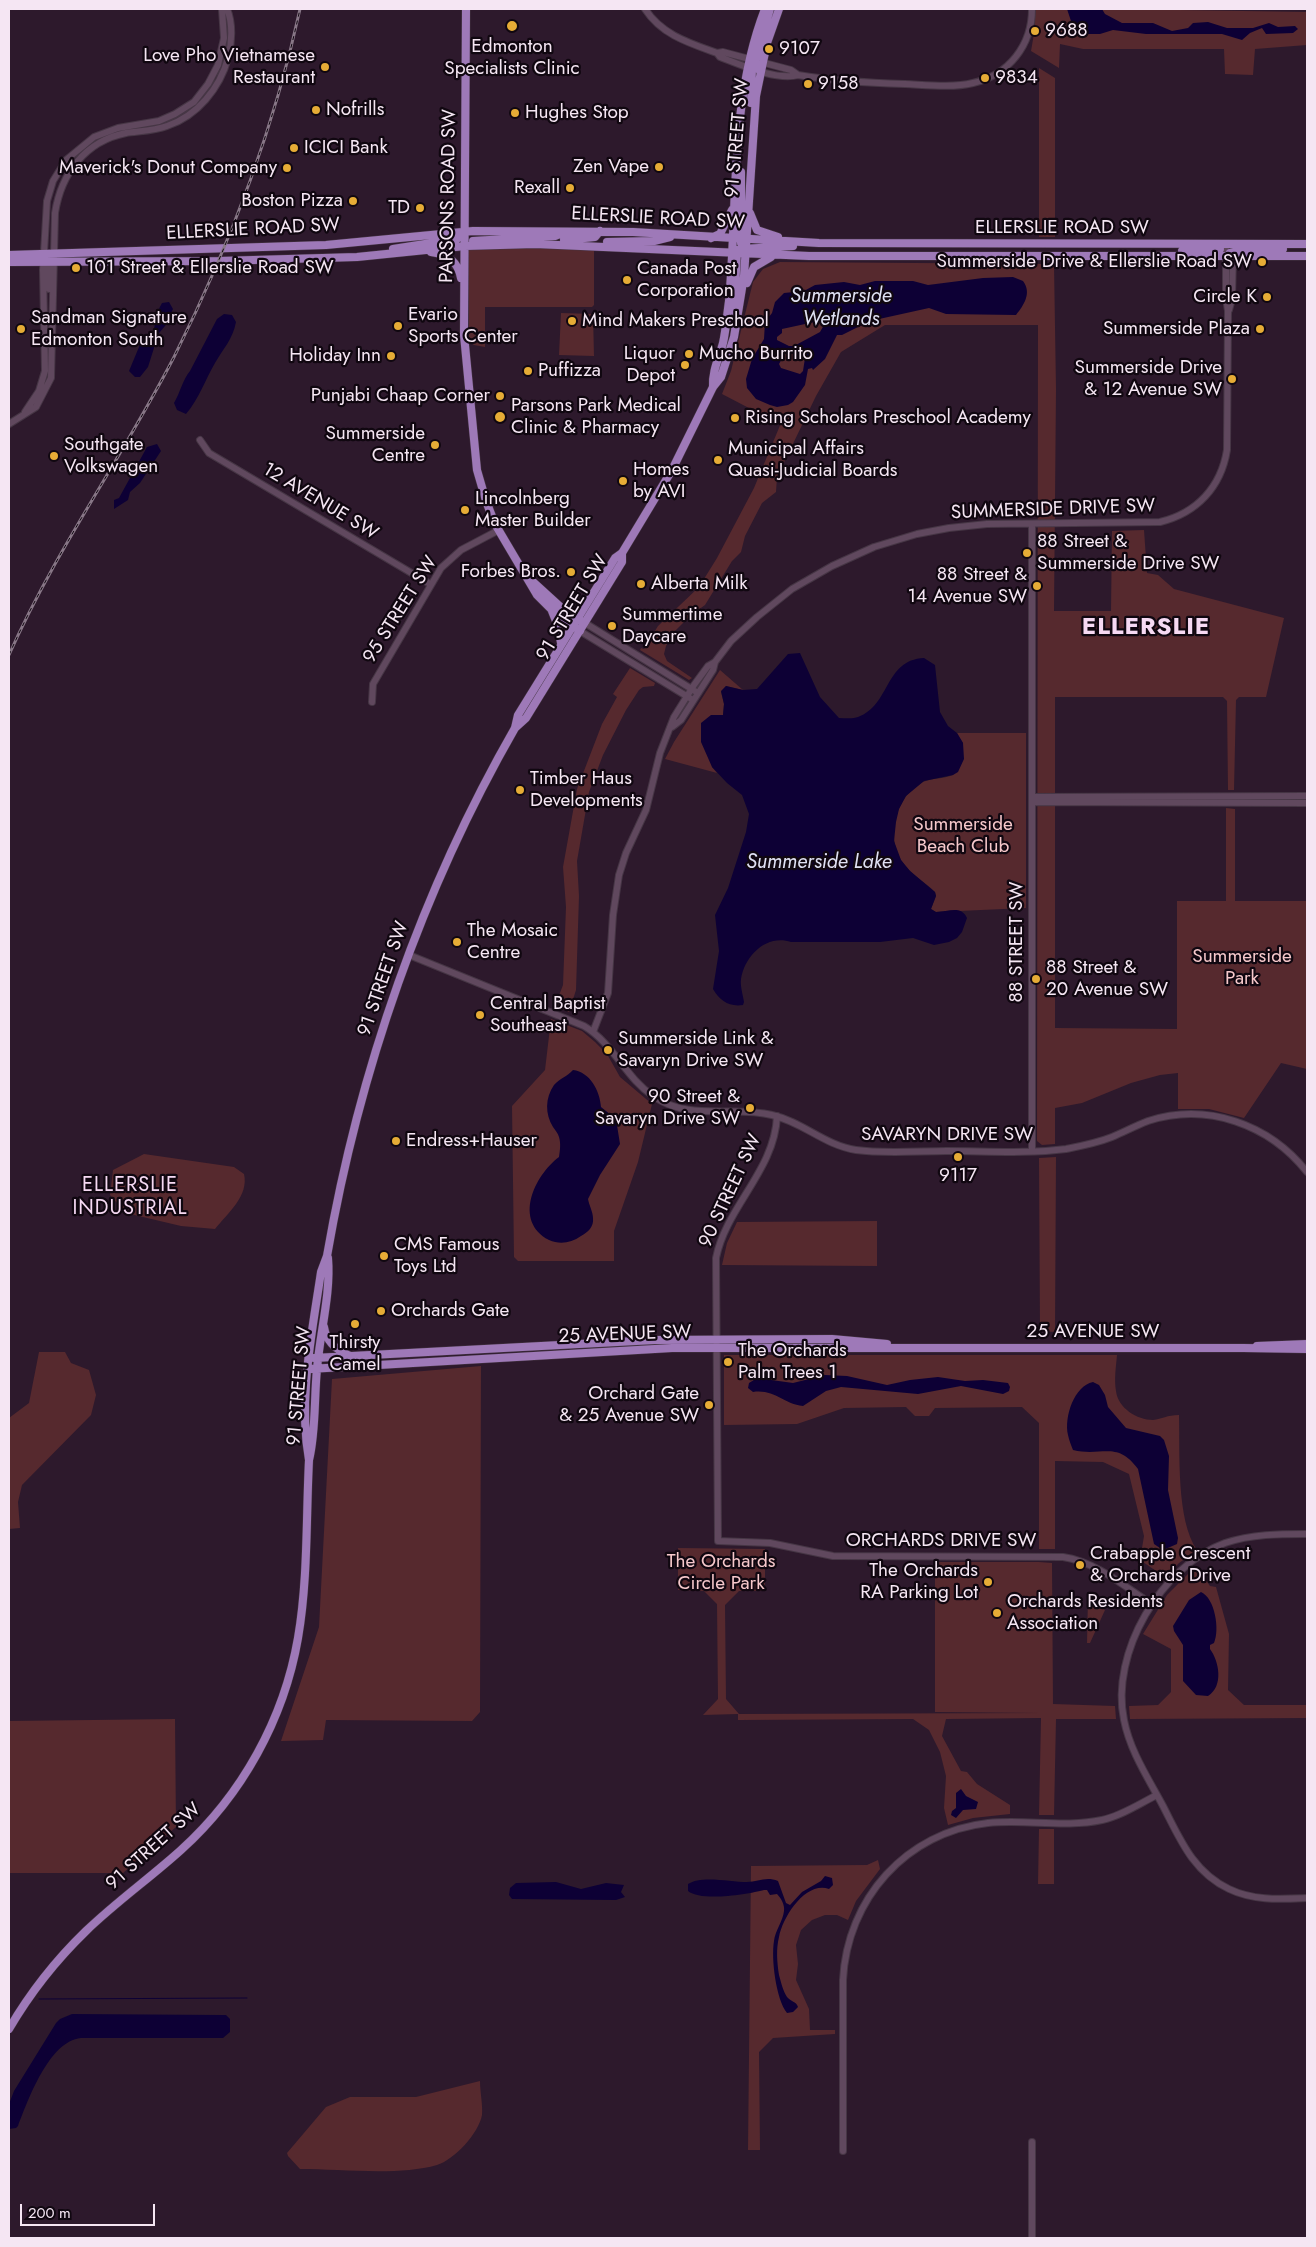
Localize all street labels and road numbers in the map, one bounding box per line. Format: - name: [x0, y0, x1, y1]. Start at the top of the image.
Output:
- street label: 91 STREET SW: [721, 77, 755, 199]
- street label: PARSONS ROAD SW: [436, 109, 462, 283]
- street label: ELLERSLIE ROAD SW: [571, 203, 745, 235]
- street label: ELLERSLIE ROAD SW: [166, 214, 340, 246]
- street label: ELLERSLIE ROAD SW: [975, 217, 1149, 239]
- street label: 12 AVENUE SW: [258, 459, 382, 545]
- street label: SUMMERSIDE DRIVE SW: [950, 495, 1156, 525]
- street label: 91 STREET SW: [532, 551, 614, 665]
- street label: 95 STREET SW: [359, 552, 443, 668]
- street label: 88 STREET SW: [1006, 882, 1028, 1002]
- street label: 91 STREET SW: [354, 919, 414, 1039]
- street label: SAVARYN DRIVE SW: [861, 1124, 1033, 1146]
- street label: 90 STREET SW: [695, 1131, 767, 1251]
- street label: 25 AVENUE SW: [558, 1321, 692, 1349]
- street label: 25 AVENUE SW: [1027, 1321, 1159, 1343]
- street label: 91 STREET SW: [283, 1325, 317, 1447]
- street label: ORCHARDS DRIVE SW: [846, 1530, 1036, 1552]
- street label: 91 STREET SW: [102, 1798, 206, 1896]

